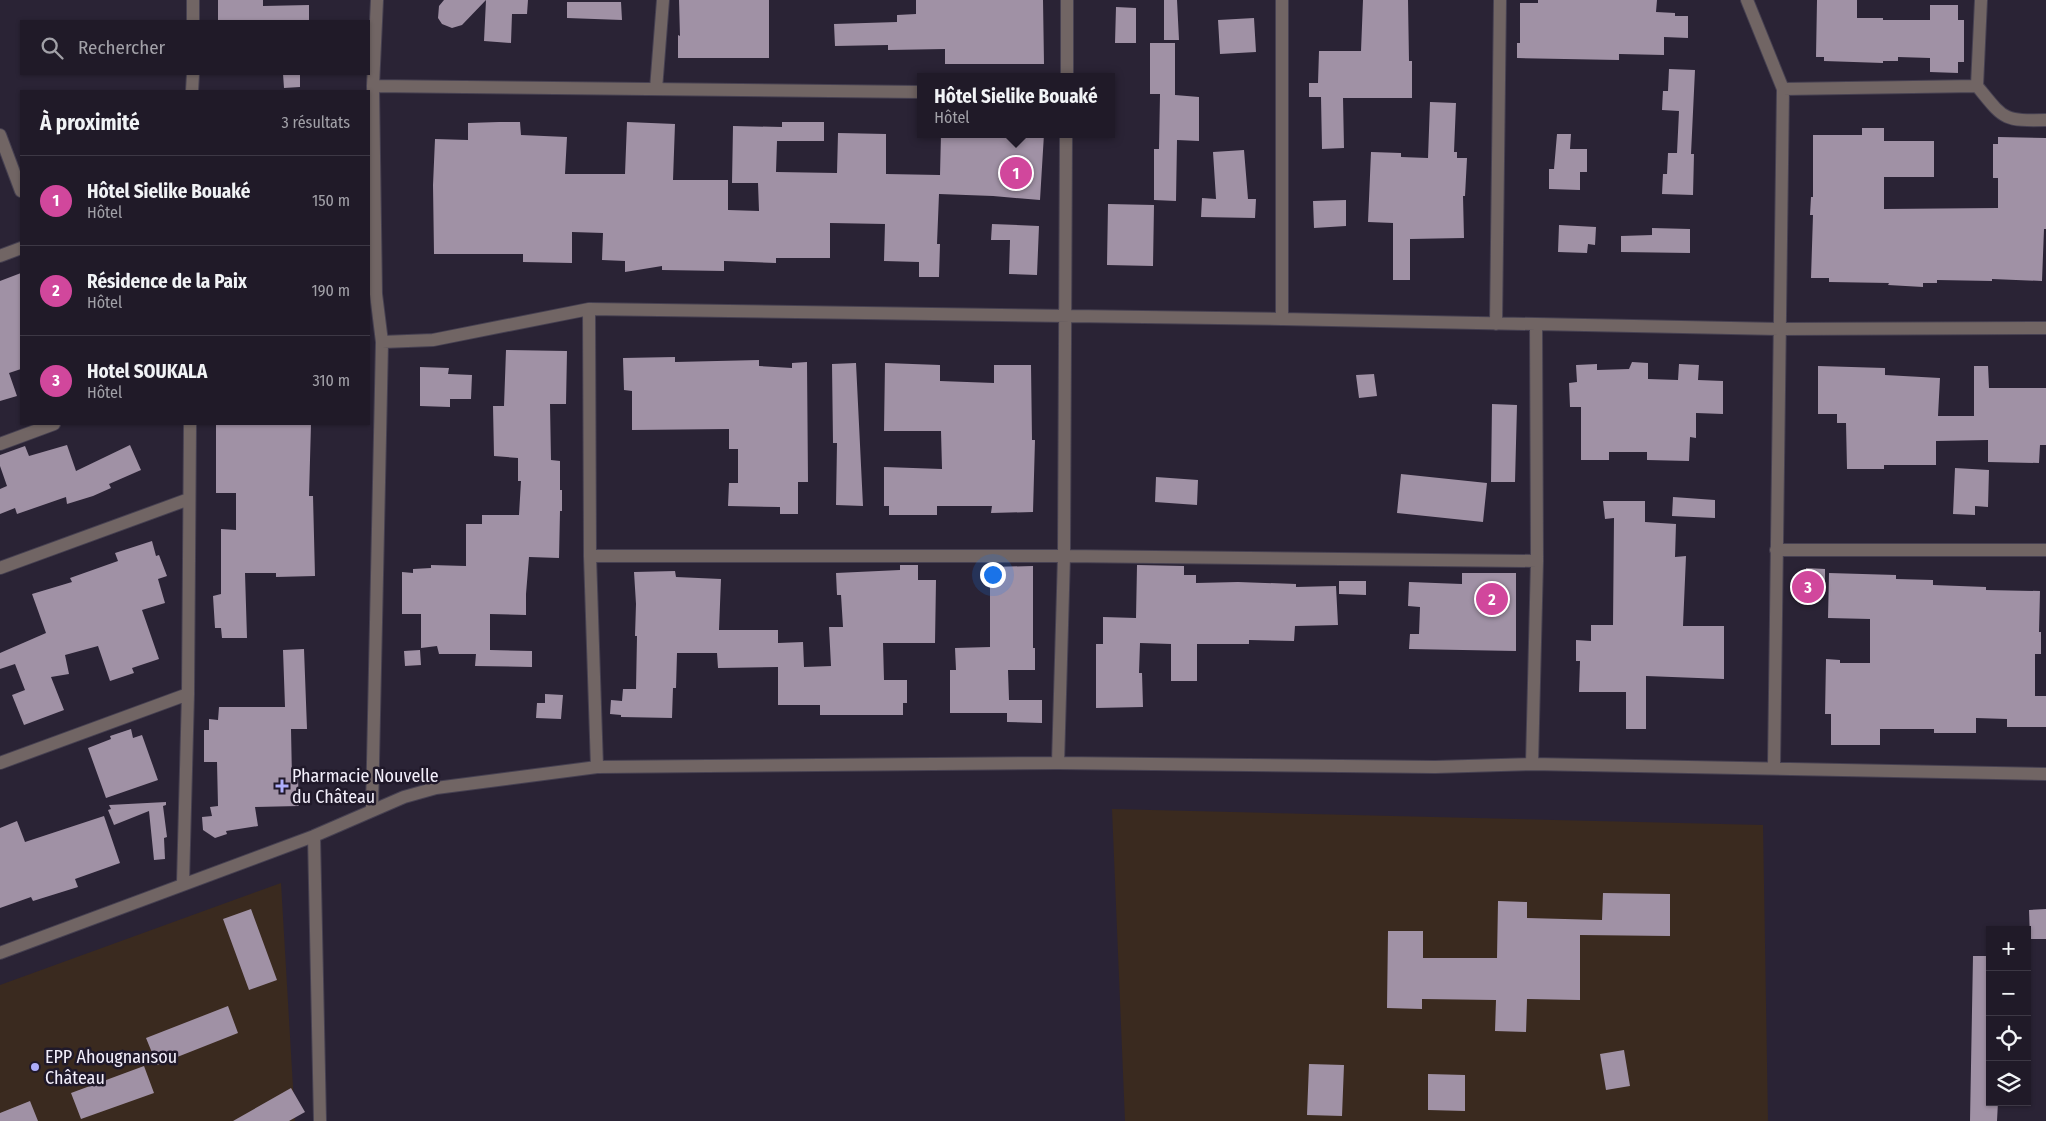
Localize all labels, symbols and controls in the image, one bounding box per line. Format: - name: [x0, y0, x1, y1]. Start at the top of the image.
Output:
- search box: [20, 20, 370, 75]
- icon: search: [38, 34, 66, 62]
- text: Rechercher: [78, 36, 165, 59]
- popup: [917, 73, 1115, 138]
- text: Hôtel Sielike Bouaké: [934, 85, 1098, 108]
- text: Hôtel: [934, 108, 970, 127]
- text: À proximité: [40, 110, 140, 136]
- text: 3 résultats: [282, 113, 350, 132]
- pin: 1: [1000, 154, 1032, 192]
- text: Hôtel Sielike Bouaké: [87, 180, 250, 203]
- text: 1: [53, 191, 59, 210]
- text: 150 m: [312, 191, 350, 210]
- text: Hôtel: [87, 203, 122, 222]
- text: Résidence de la Paix: [87, 270, 247, 293]
- text: 2: [52, 281, 60, 300]
- text: 190 m: [312, 281, 350, 300]
- text: Hôtel: [87, 293, 122, 312]
- text: Hotel SOUKALA: [87, 360, 207, 383]
- text: 3: [52, 371, 60, 390]
- text: 310 m: [313, 371, 350, 390]
- text: Hôtel: [87, 383, 122, 402]
- your location: [980, 562, 1006, 588]
- pin: 3: [1792, 568, 1824, 606]
- pin: 2: [1476, 580, 1508, 618]
- place label: Pharmacie Nouvelle du Château: [292, 765, 439, 808]
- marker: Pharmacie Nouvelle du Château: [276, 780, 288, 792]
- map controls: [1986, 926, 2031, 1106]
- button: +: [1986, 926, 2031, 971]
- button: −: [1986, 971, 2031, 1016]
- button: locate: [1986, 1016, 2031, 1061]
- place label: EPP Ahougnansou Château: [45, 1046, 177, 1089]
- marker: EPP Ahougnansou Château: [29, 1061, 41, 1073]
- button: layers: [1986, 1061, 2031, 1106]

